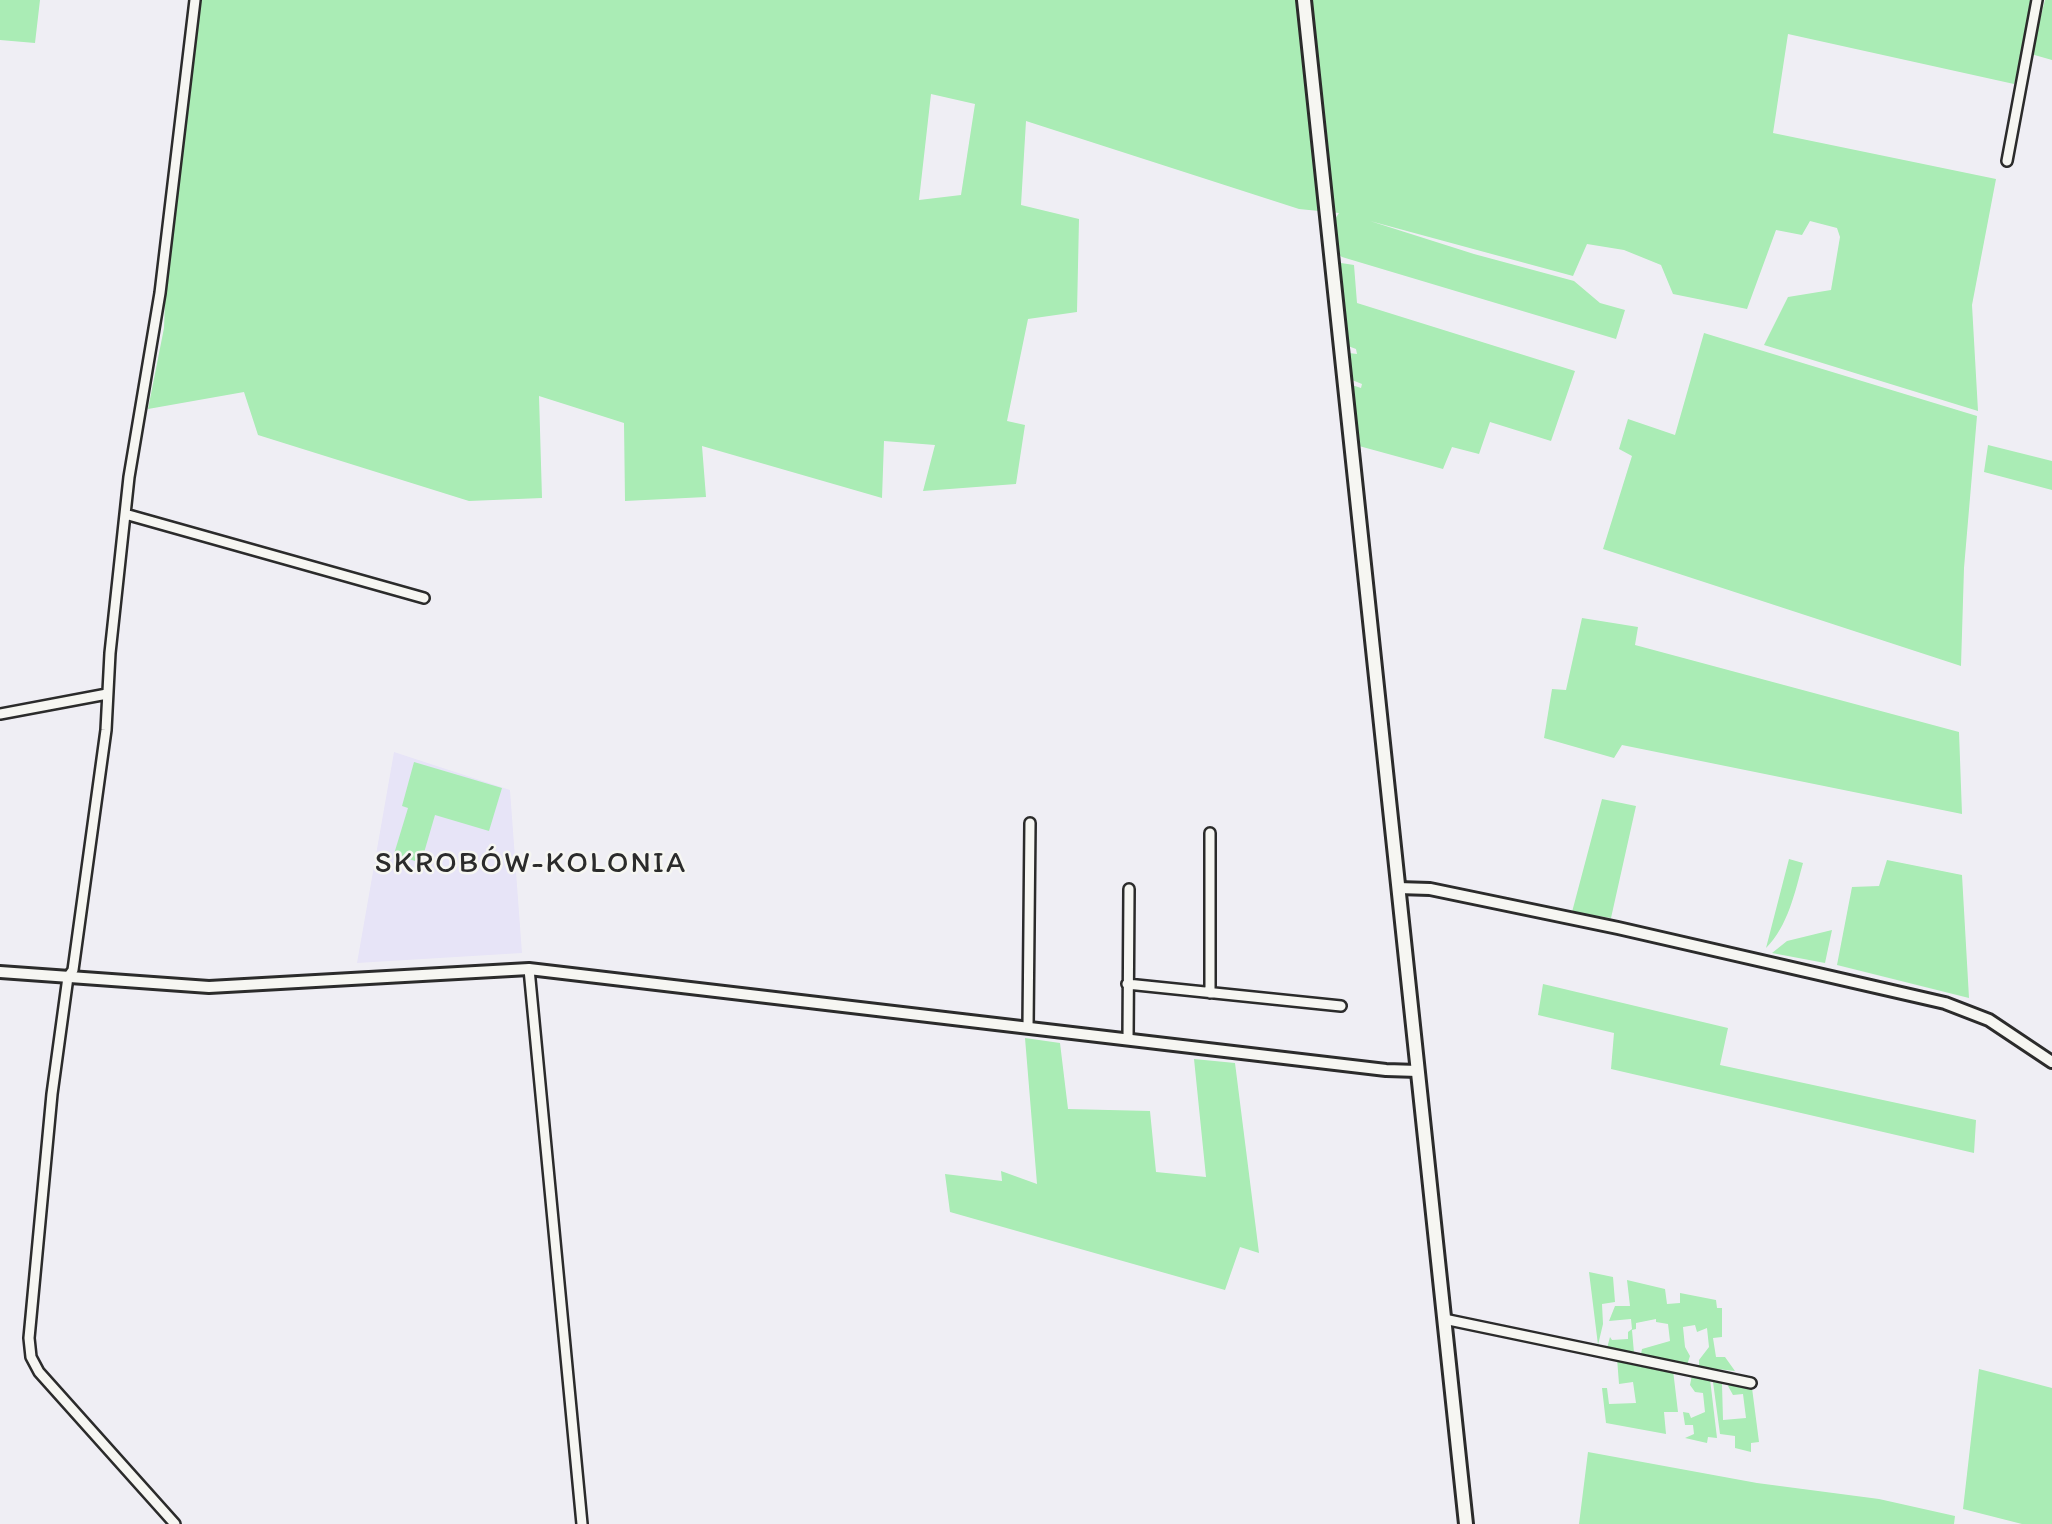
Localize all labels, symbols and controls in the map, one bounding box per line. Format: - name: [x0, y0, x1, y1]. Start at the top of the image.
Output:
- district label: SKROBÓW-KOLONIA: [376, 846, 686, 882]

